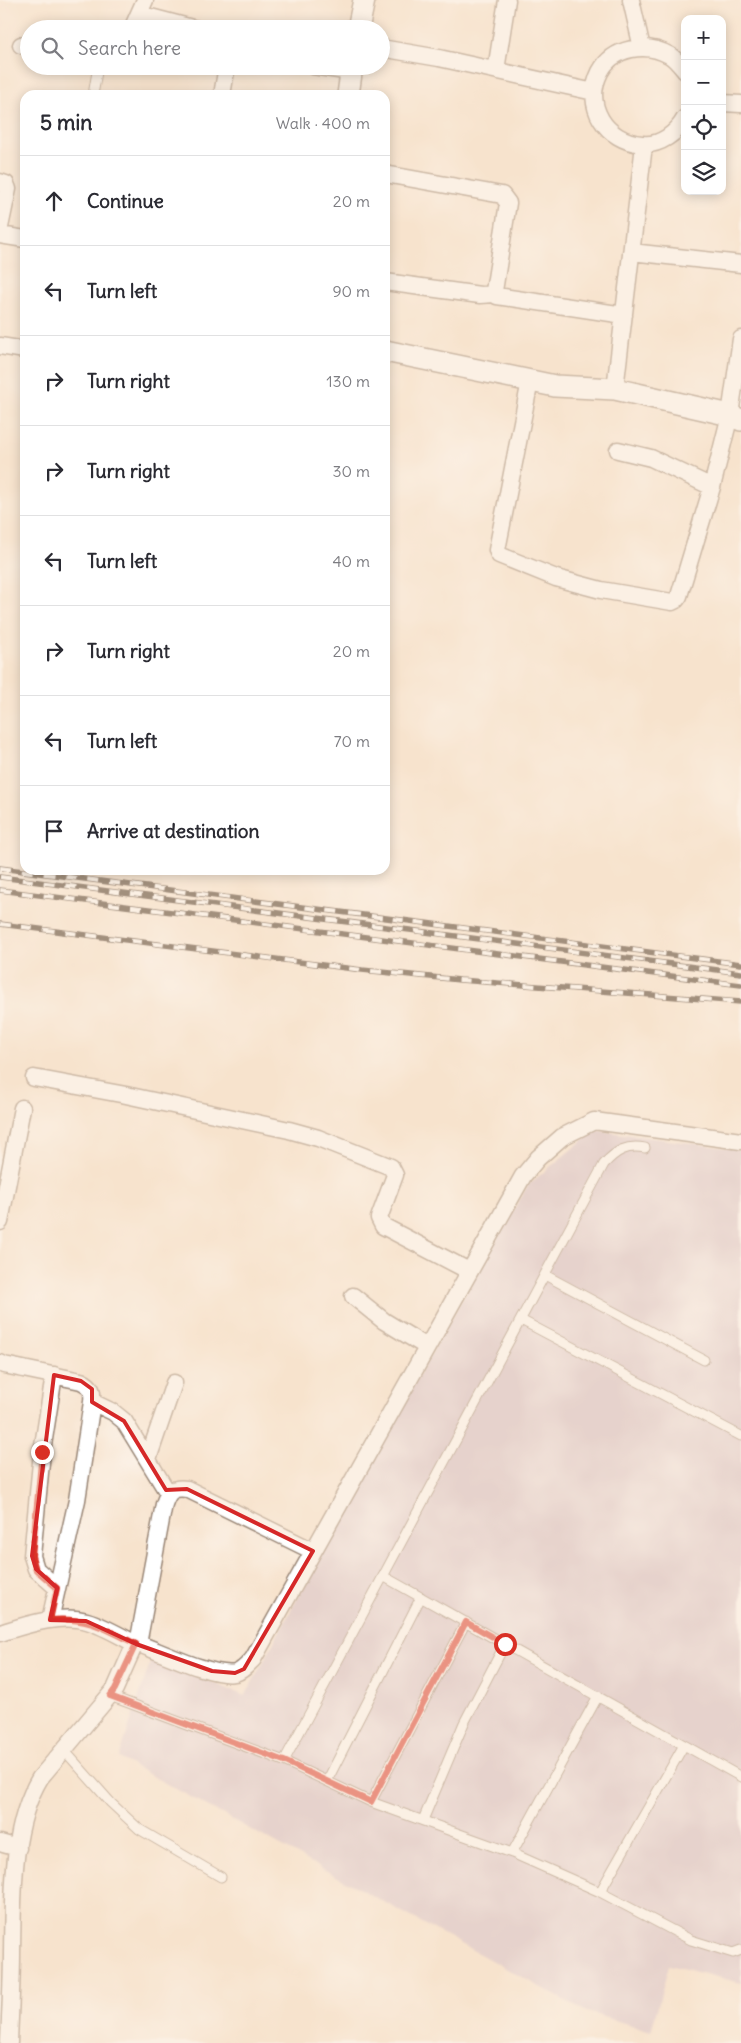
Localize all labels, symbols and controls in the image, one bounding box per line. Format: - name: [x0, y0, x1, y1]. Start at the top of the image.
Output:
- map controls: [681, 15, 726, 195]
- button: +: [681, 15, 726, 60]
- search box: [20, 20, 390, 75]
- icon: search: [38, 34, 66, 62]
- text: Search here: [78, 36, 181, 60]
- button: −: [681, 60, 726, 105]
- button: locate: [681, 105, 726, 150]
- text: 5 min: [40, 109, 92, 136]
- text: Walk · 400 m: [276, 113, 370, 133]
- button: layers: [681, 150, 726, 195]
- icon: ahead: [40, 187, 68, 215]
- text: Continue: [87, 189, 164, 213]
- text: 20 m: [333, 191, 370, 211]
- icon: left: [40, 277, 68, 305]
- text: Turn left: [87, 279, 157, 303]
- text: 90 m: [332, 281, 370, 301]
- icon: right: [40, 367, 68, 395]
- text: Turn right: [87, 369, 170, 393]
- text: 130 m: [326, 371, 370, 391]
- icon: right: [40, 457, 68, 485]
- text: Turn right: [87, 459, 170, 483]
- text: 30 m: [333, 461, 370, 481]
- icon: left: [40, 547, 68, 575]
- text: Turn left: [87, 549, 157, 573]
- text: 40 m: [332, 551, 370, 571]
- icon: right: [40, 637, 68, 665]
- text: Turn right: [87, 639, 170, 663]
- text: 20 m: [333, 641, 370, 661]
- icon: left: [40, 727, 68, 755]
- text: Turn left: [87, 729, 157, 753]
- text: 70 m: [334, 731, 370, 751]
- icon: arrive: [40, 817, 68, 845]
- text: Arrive at destination: [87, 819, 260, 843]
- route end: [31, 1441, 54, 1464]
- route start: [494, 1633, 517, 1656]

